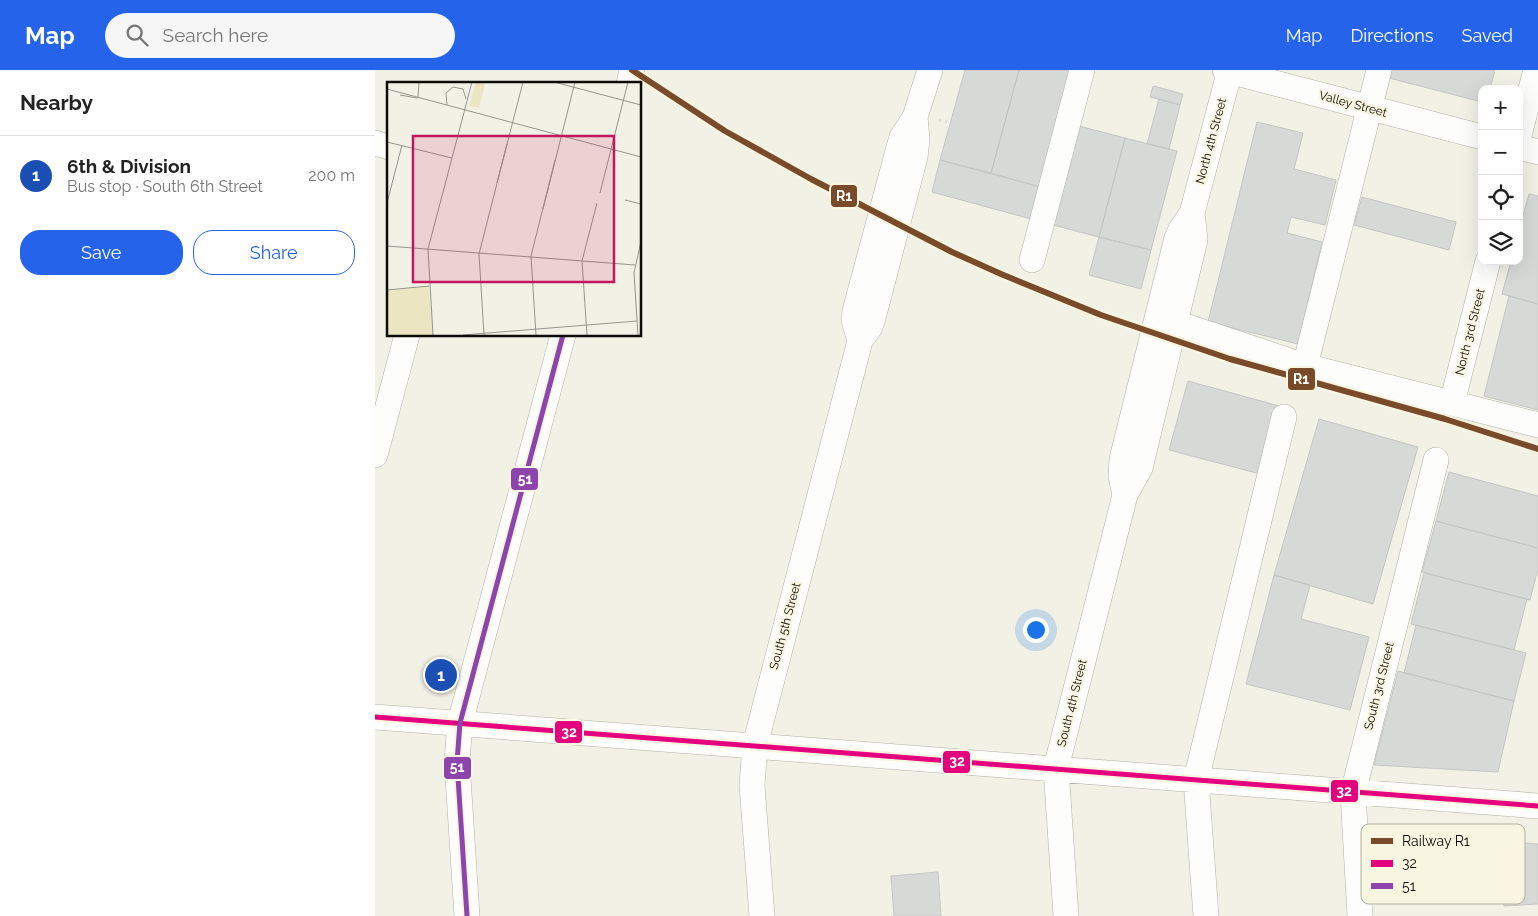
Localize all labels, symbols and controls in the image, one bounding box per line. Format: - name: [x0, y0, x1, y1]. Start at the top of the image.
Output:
- search box: [105, 13, 455, 58]
- text: Map: [25, 21, 75, 50]
- icon: search: [123, 21, 151, 49]
- text: Search here: [163, 24, 268, 46]
- text: Map: [1286, 25, 1322, 46]
- text: Directions: [1350, 25, 1434, 46]
- text: Saved: [1462, 25, 1513, 46]
- inset map: [387, 82, 641, 336]
- map controls: [1478, 85, 1523, 265]
- button: +: [1478, 85, 1523, 130]
- street label: Valley Street: [1317, 88, 1389, 120]
- text: Nearby: [20, 90, 93, 115]
- street label: North 4th Street: [1193, 96, 1229, 186]
- button: −: [1478, 130, 1523, 175]
- text: 6th & Division: [67, 155, 191, 177]
- text: 1: [32, 166, 40, 185]
- text: 200 m: [308, 166, 355, 185]
- button: locate: [1478, 175, 1523, 220]
- text: Bus stop · South 6th Street: [67, 177, 263, 196]
- line badge: R1: [830, 184, 858, 208]
- text: R1: [836, 188, 852, 204]
- button: layers: [1478, 220, 1523, 265]
- button: Save: [20, 230, 183, 275]
- button: Share: [193, 230, 355, 275]
- street label: North 3rd Street: [1452, 287, 1488, 377]
- line badge: R1: [1287, 367, 1316, 391]
- text: R1: [1293, 371, 1309, 387]
- line badge: 51: [510, 467, 539, 491]
- text: 51: [518, 471, 532, 487]
- street label: South 5th Street: [767, 581, 803, 671]
- your location: [1023, 617, 1049, 643]
- street label: South 3rd Street: [1361, 641, 1397, 731]
- pin: 1: [425, 656, 457, 694]
- street label: South 4th Street: [1054, 658, 1090, 748]
- line badge: 32: [554, 720, 583, 744]
- text: 32: [561, 724, 577, 740]
- line badge: 32: [942, 750, 971, 774]
- text: 32: [949, 753, 965, 769]
- line badge: 51: [443, 756, 472, 780]
- text: 51: [450, 759, 464, 775]
- line badge: 32: [1330, 779, 1359, 803]
- text: 32: [1336, 783, 1352, 799]
- legend: [1361, 824, 1525, 904]
- text: Railway R1: [1402, 833, 1470, 849]
- text: 32: [1402, 855, 1417, 871]
- text: 51: [1402, 878, 1416, 894]

